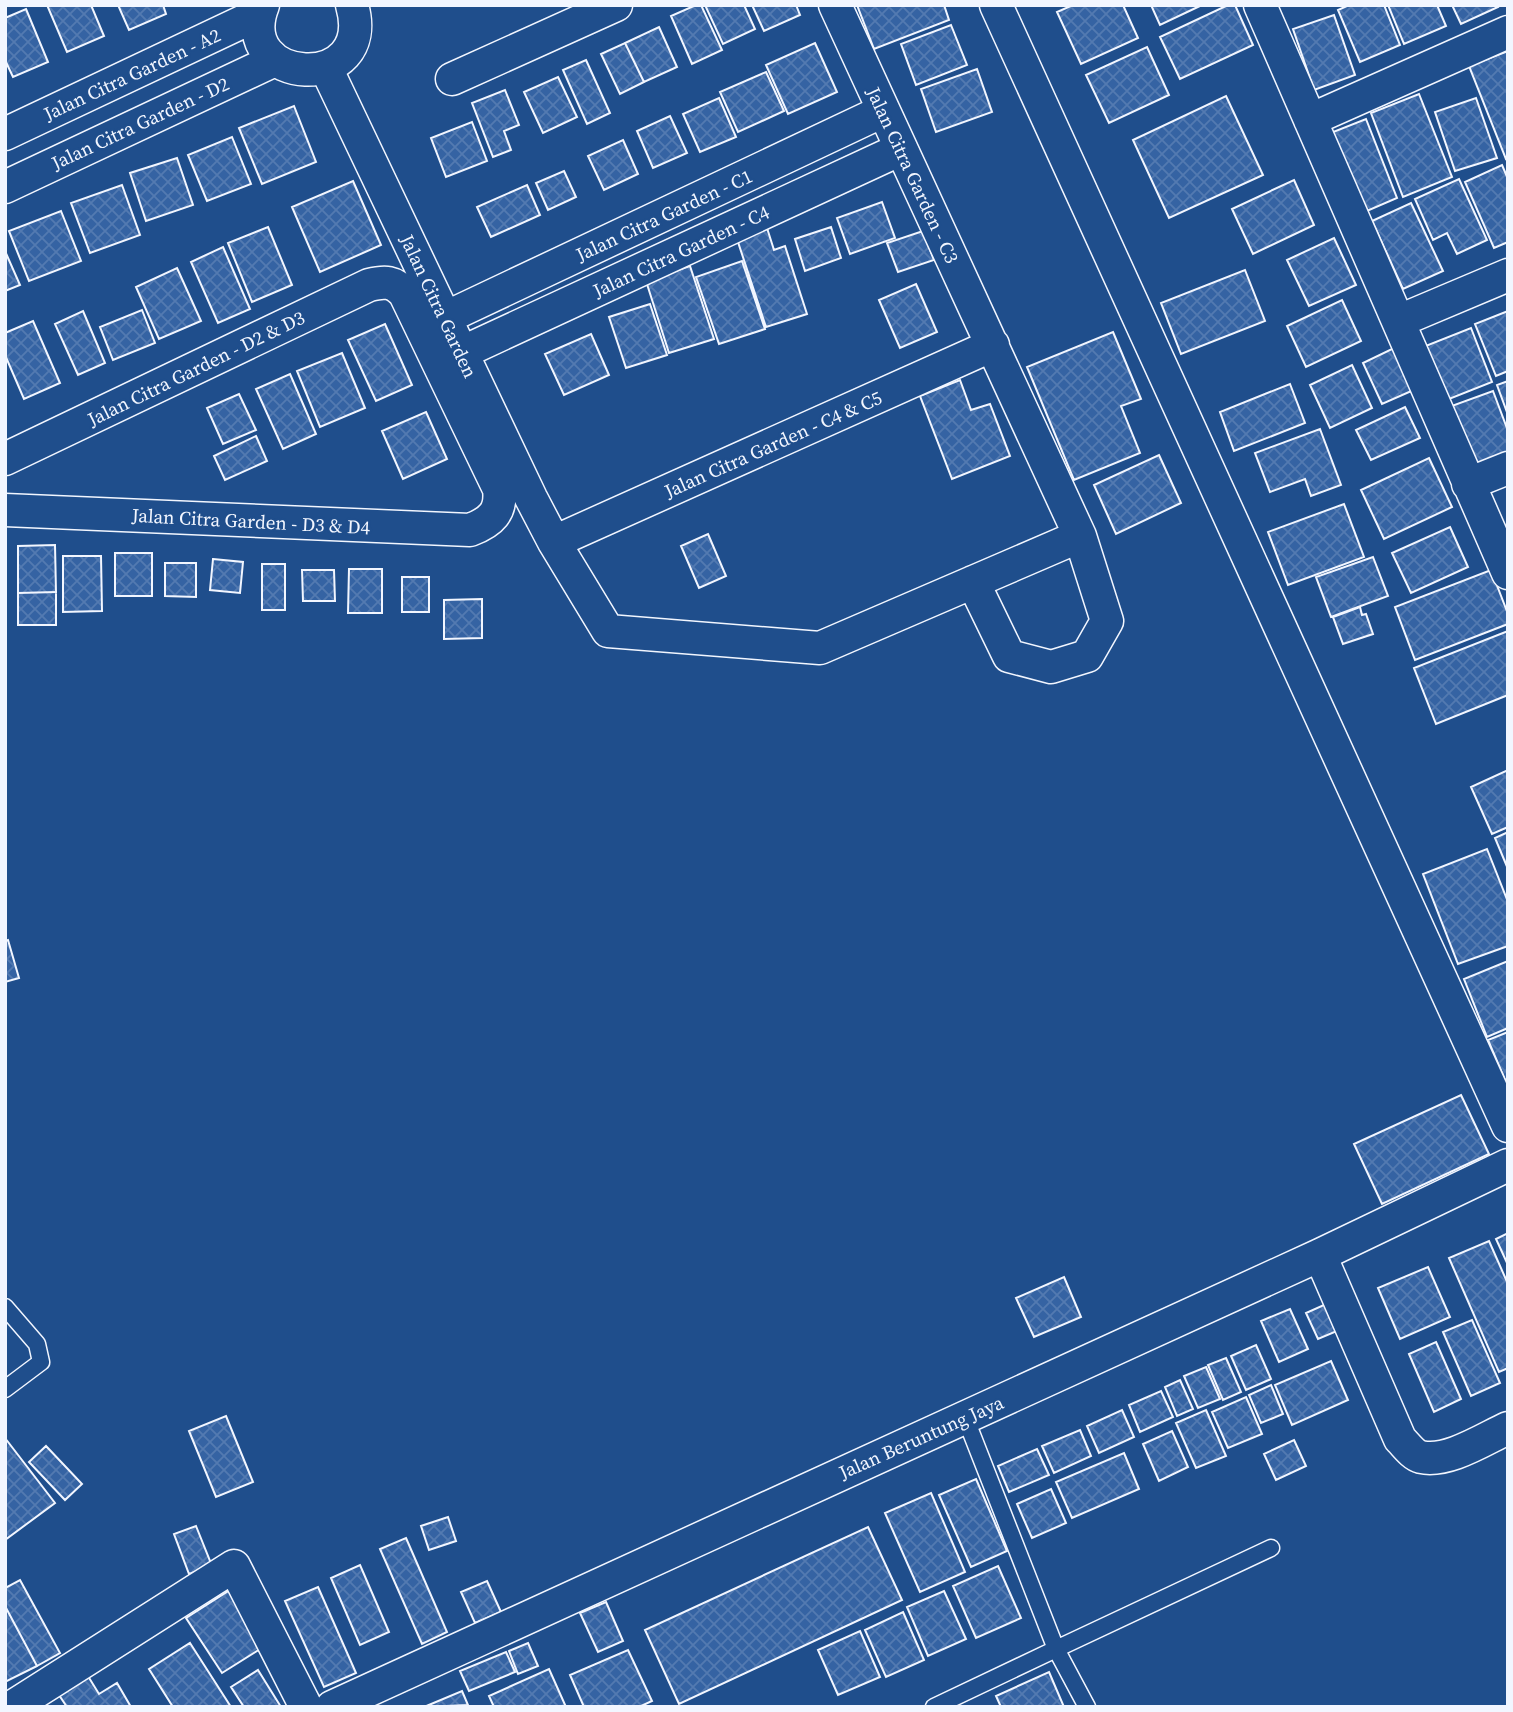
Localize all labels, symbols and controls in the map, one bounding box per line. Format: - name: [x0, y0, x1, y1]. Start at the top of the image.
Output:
- street label: Jalan Citra Garden - A2: [38, 22, 225, 127]
- street label: Jalan Citra Garden - D2: [46, 70, 233, 176]
- street label: Jalan Citra Garden - C3: [860, 82, 965, 267]
- street label: Jalan Citra Garden - C1: [571, 163, 756, 268]
- street label: Jalan Citra Garden - C4: [588, 199, 774, 304]
- street label: Jalan Citra Garden: [394, 229, 484, 382]
- street label: Jalan Citra Garden - D2 & D3: [82, 304, 309, 432]
- street label: Jalan Citra Garden - C4 & C5: [659, 384, 886, 504]
- street label: Jalan Citra Garden - D3 & D4: [130, 502, 371, 540]
- street label: Jalan Beruntung Jaya: [834, 1389, 1008, 1485]

